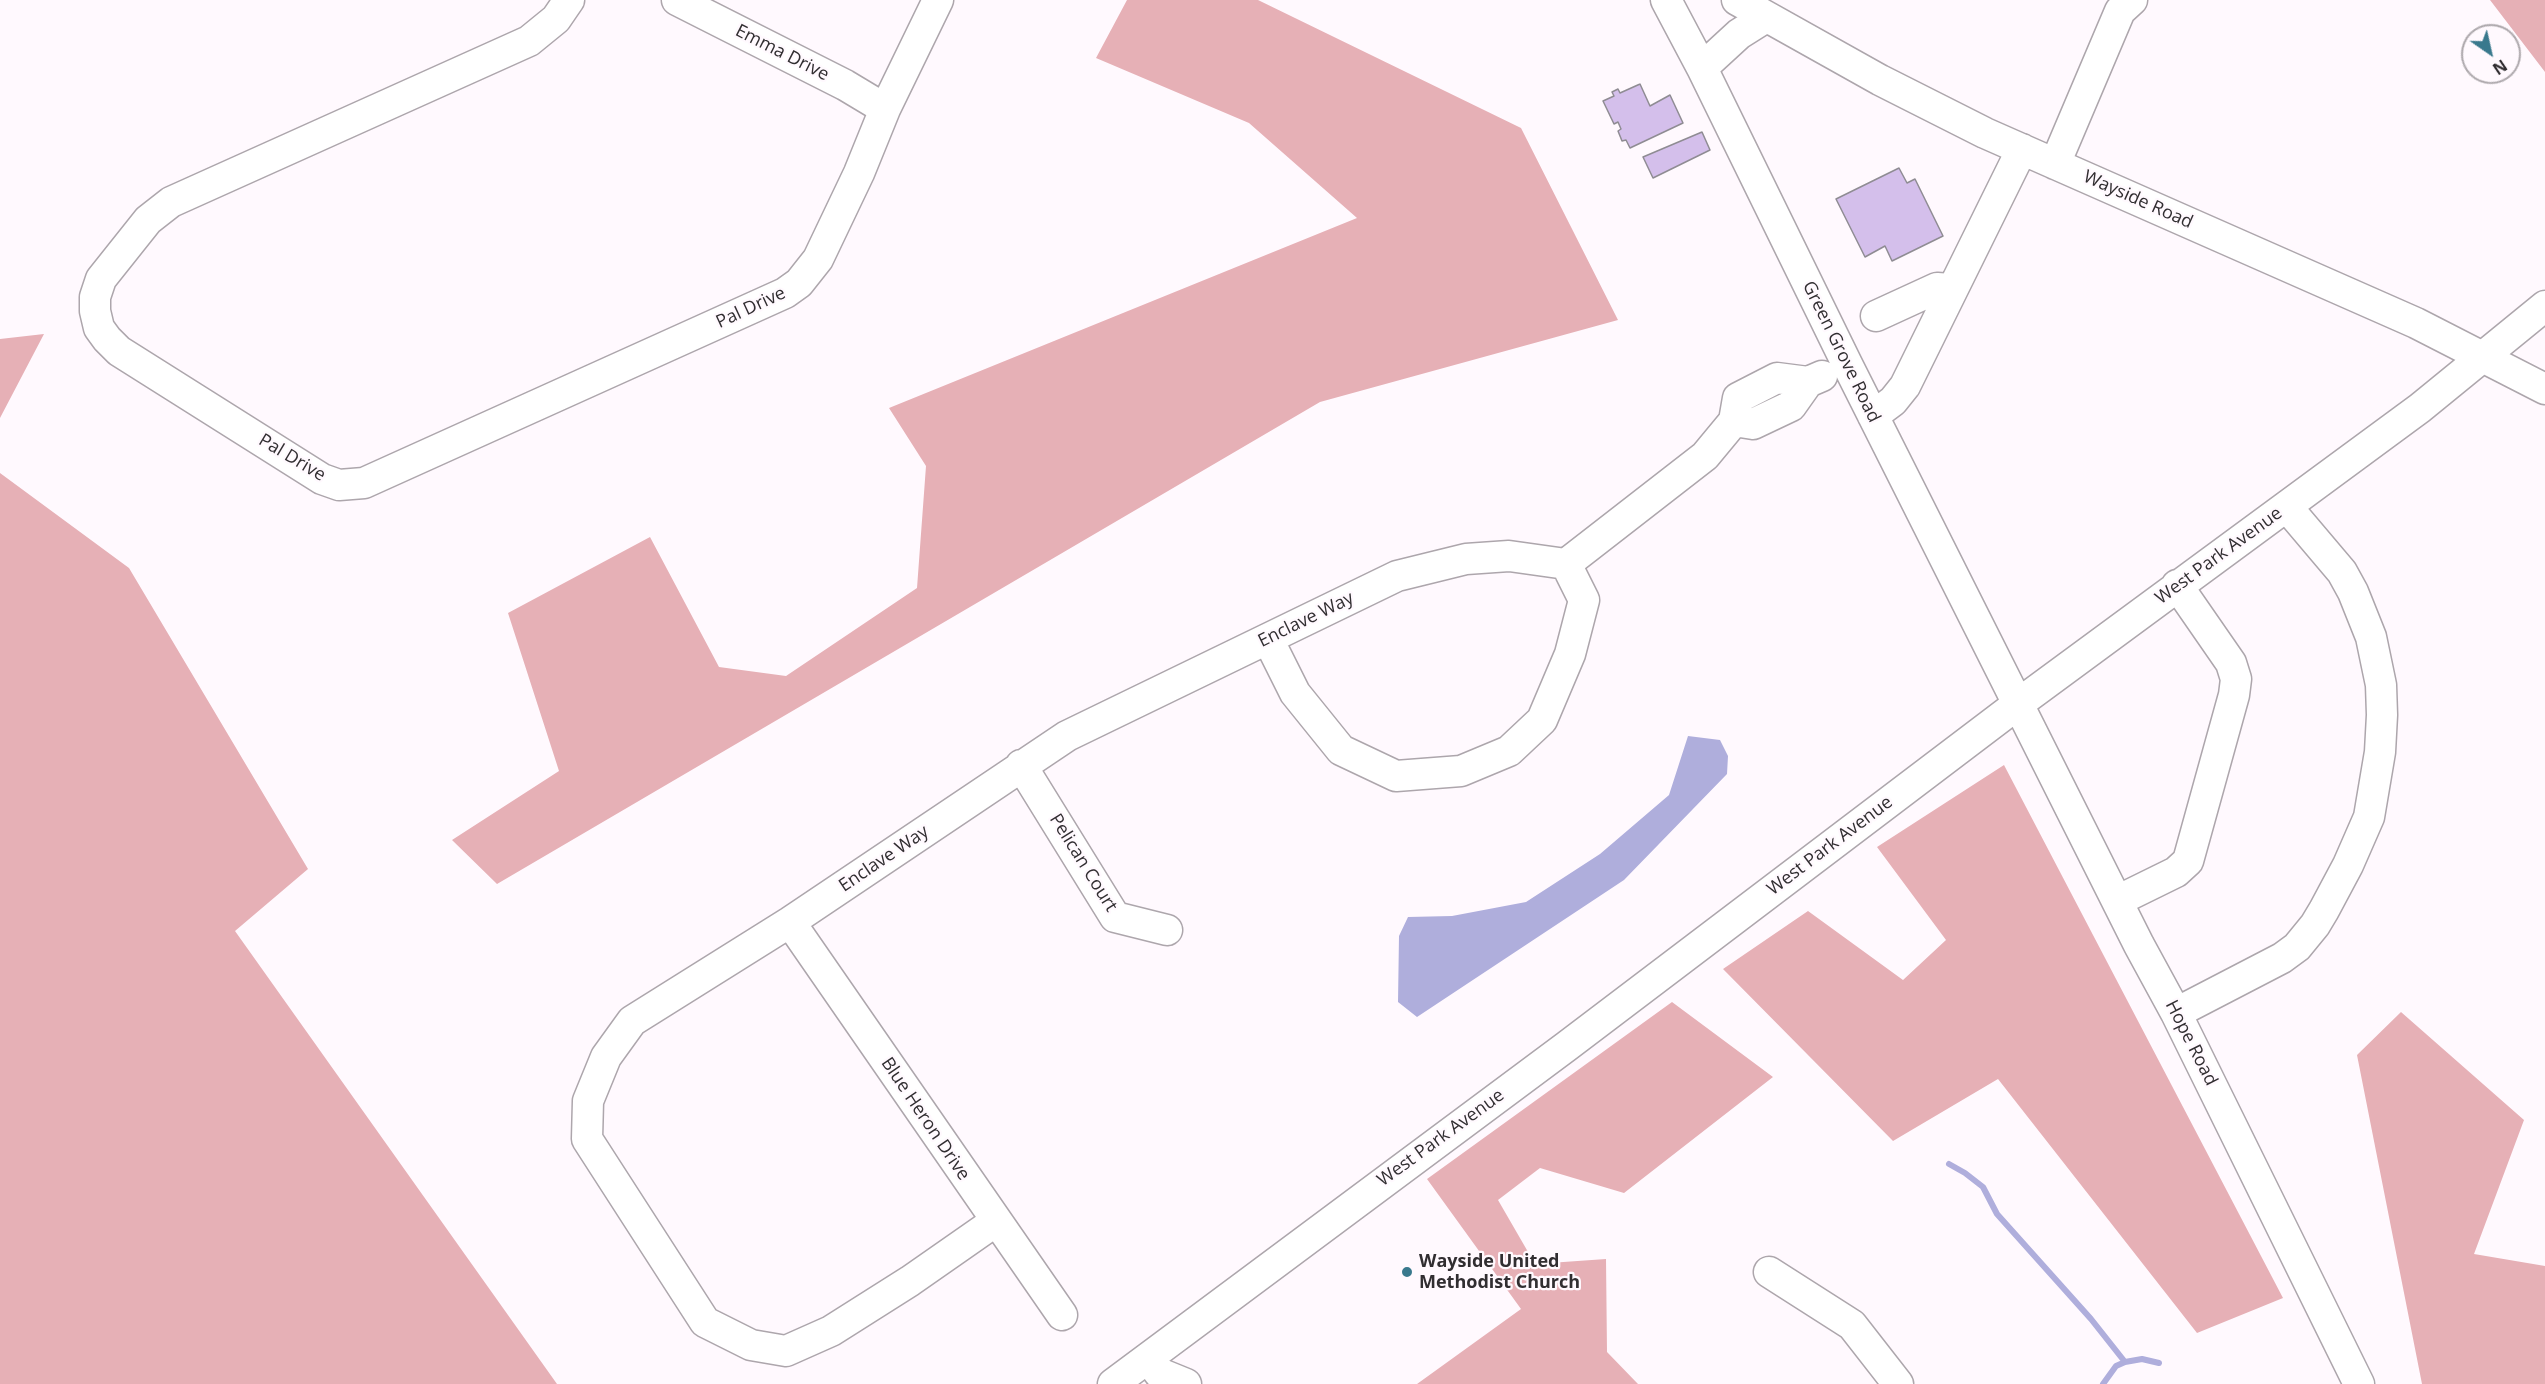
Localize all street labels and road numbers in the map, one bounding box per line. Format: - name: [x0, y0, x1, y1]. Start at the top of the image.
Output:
- street label: Emma Drive: [732, 20, 832, 86]
- street label: Wayside Road: [2080, 166, 2196, 234]
- street label: Green Grove Road: [1797, 278, 1885, 426]
- street label: Pal Drive: [713, 283, 789, 333]
- street label: Pal Drive: [255, 430, 329, 486]
- street label: West Park Avenue: [2151, 503, 2287, 609]
- street label: Enclave Way: [1255, 588, 1357, 652]
- street label: West Park Avenue: [1763, 792, 1897, 900]
- street label: Pelican Court: [1044, 810, 1122, 916]
- street label: Enclave Way: [835, 821, 933, 897]
- street label: Hope Road: [2160, 997, 2222, 1089]
- street label: Blue Heron Drive: [876, 1054, 974, 1184]
- street label: West Park Avenue: [1373, 1085, 1509, 1191]

